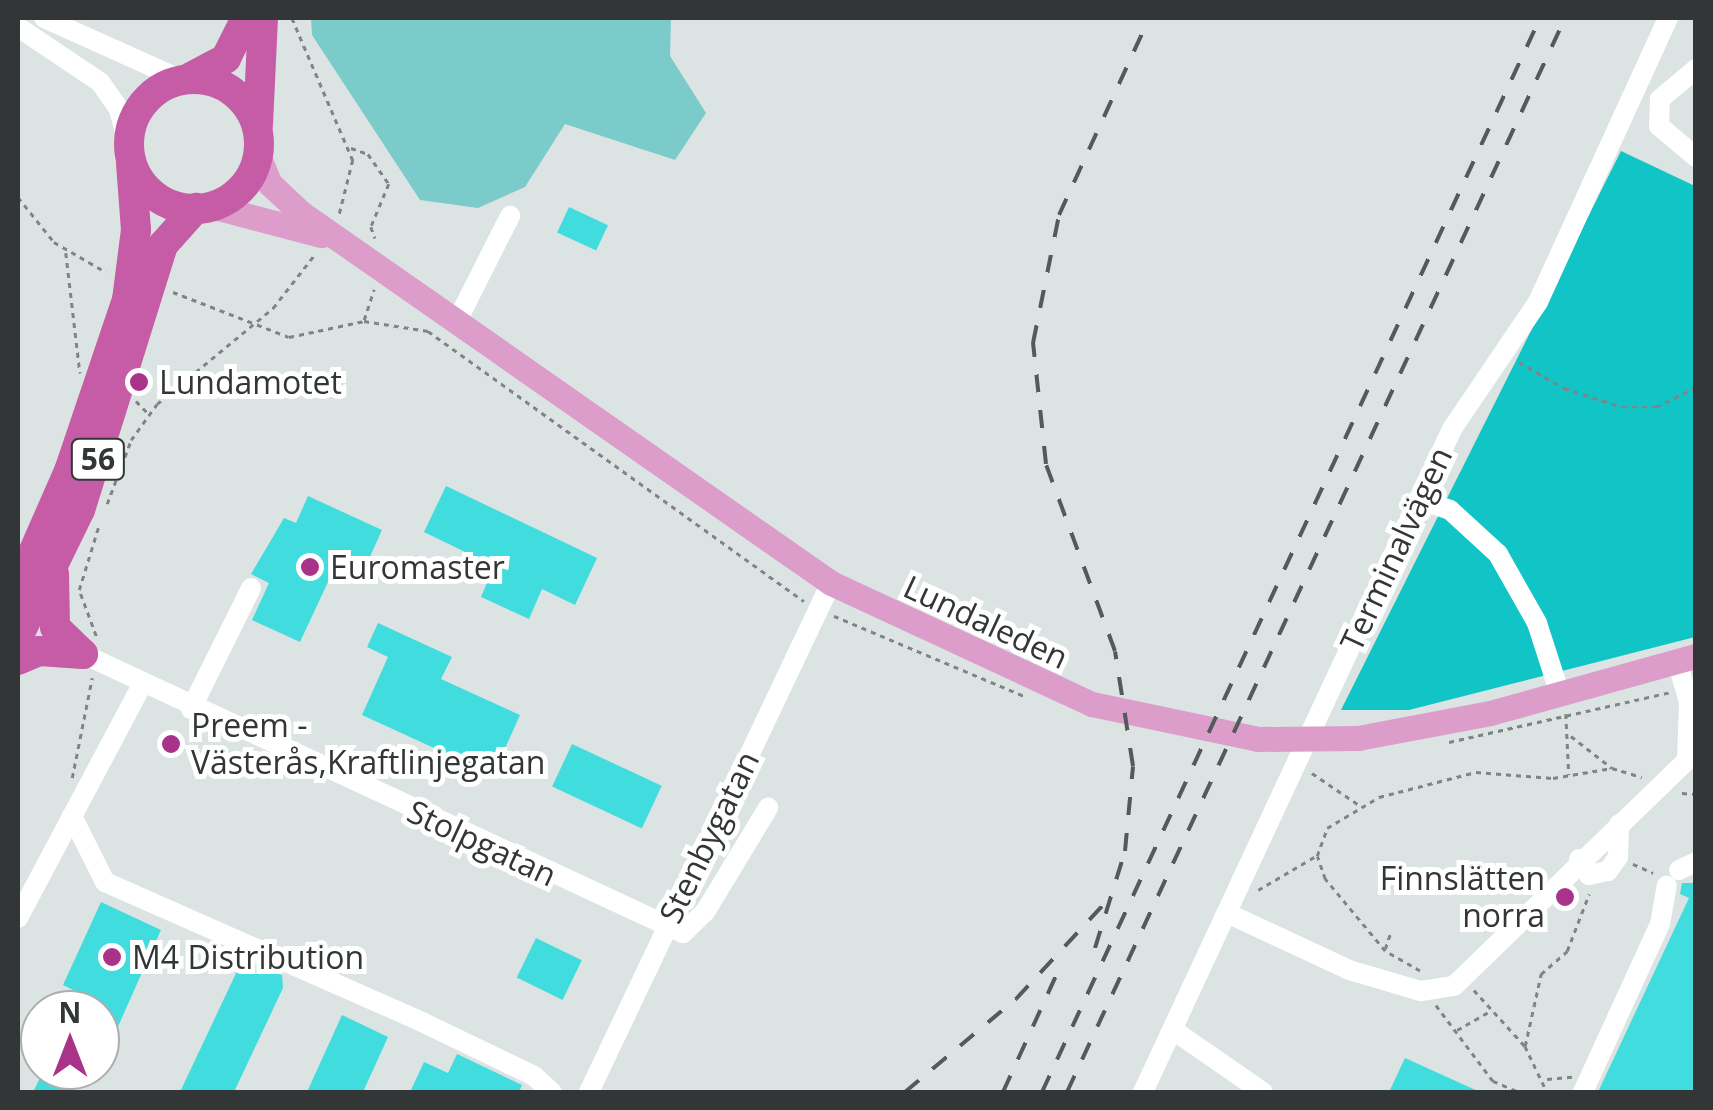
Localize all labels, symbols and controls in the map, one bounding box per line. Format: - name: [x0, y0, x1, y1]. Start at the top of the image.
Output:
- place label: Lundamotet: [159, 363, 342, 401]
- marker: Lundamotet: [128, 371, 150, 393]
- road number: 56: [70, 434, 126, 484]
- street label: Terminalvägen: [1332, 441, 1460, 657]
- place label: Euromaster: [330, 548, 505, 586]
- marker: Euromaster: [299, 556, 321, 578]
- street label: Lundaleden: [898, 567, 1074, 677]
- place label: Preem - Västerås,Kraftlinjegatan: [191, 707, 545, 782]
- marker: Preem - Västerås,Kraftlinjegatan: [160, 733, 182, 755]
- street label: Stenbygatan: [651, 745, 767, 929]
- street label: Stolpgatan: [401, 792, 563, 894]
- place label: Finnslätten norra: [1380, 860, 1545, 935]
- marker: Finnslätten norra: [1554, 886, 1576, 908]
- place label: M4 Distribution: [132, 938, 364, 976]
- marker: M4 Distribution: [101, 946, 123, 968]
- north arrow: [20, 990, 120, 1090]
- text: N: [59, 993, 81, 1031]

